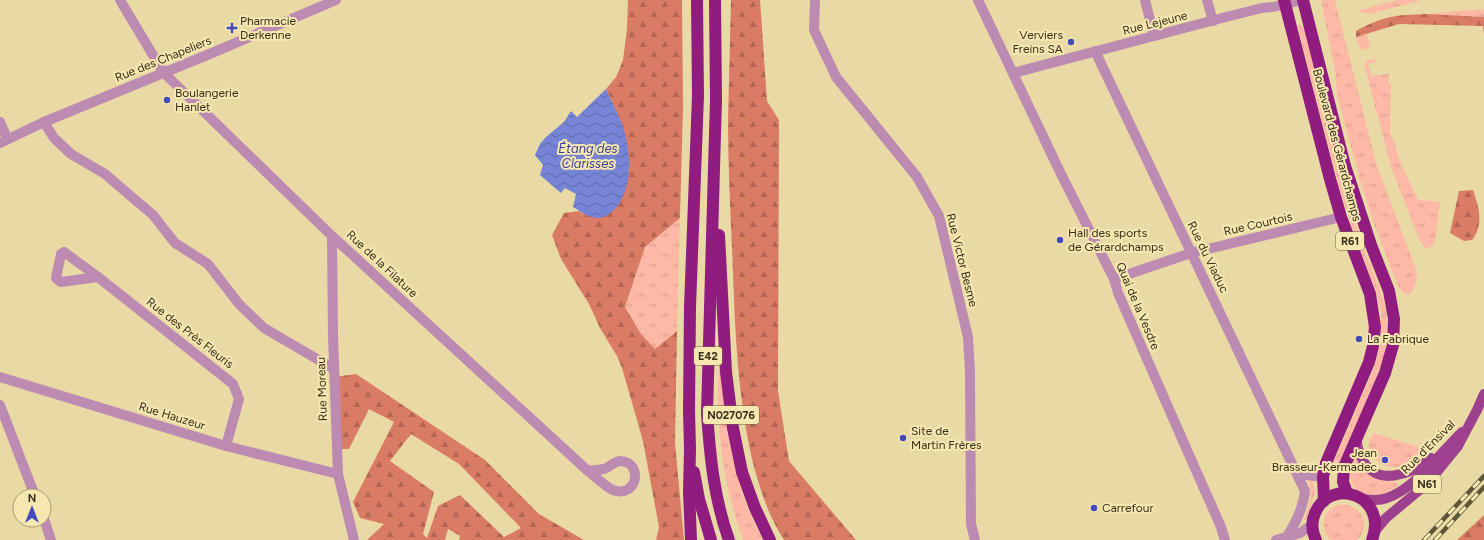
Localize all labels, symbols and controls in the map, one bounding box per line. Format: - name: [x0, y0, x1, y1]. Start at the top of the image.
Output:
- street label: Rue Lejeune: [1121, 8, 1189, 38]
- place label: Pharmacie Derkenne: [240, 14, 296, 42]
- marker: Pharmacie Derkenne: [227, 23, 237, 33]
- place label: Verviers Freins SA: [1012, 28, 1063, 56]
- street label: Rue des Chapeliers: [113, 33, 214, 85]
- marker: Verviers Freins SA: [1066, 37, 1076, 47]
- street label: Boulevard des Gérardchamps: [1310, 67, 1364, 223]
- place label: Boulangerie Hanlet: [175, 86, 239, 114]
- marker: Boulangerie Hanlet: [162, 95, 172, 105]
- water label: Étang des Clarisses: [558, 141, 618, 171]
- street label: Rue Courtois: [1222, 209, 1294, 239]
- street label: Rue Victor Besme: [944, 212, 981, 309]
- street label: Rue du Viaduc: [1185, 219, 1232, 296]
- place label: Hall des sports de Gérardchamps: [1068, 226, 1164, 254]
- street label: Rue de la Filature: [344, 228, 421, 301]
- road number: R61: [1336, 232, 1364, 250]
- marker: Hall des sports de Gérardchamps: [1055, 235, 1065, 245]
- street label: Quai de la Vesdre: [1113, 260, 1163, 352]
- street label: Rue des Près Fleuris: [144, 295, 237, 372]
- place label: La Fabrique: [1367, 332, 1429, 346]
- marker: La Fabrique: [1354, 334, 1364, 344]
- road number: E42: [694, 347, 722, 365]
- street label: Rue Moreau: [314, 357, 330, 421]
- street label: Rue Hauzeur: [137, 399, 207, 433]
- road number: N027076: [703, 406, 759, 424]
- street label: Rue d'Ensival: [1398, 417, 1458, 477]
- place label: Site de Martin Frères: [911, 424, 982, 452]
- marker: Site de Martin Frères: [898, 433, 908, 443]
- place label: Jean Brasseur-Kermadec: [1272, 446, 1378, 474]
- marker: Jean Brasseur-Kermadec: [1380, 455, 1390, 465]
- road number: N61: [1413, 475, 1441, 493]
- north arrow: [12, 488, 52, 528]
- text: N: [28, 492, 36, 505]
- place label: Carrefour: [1102, 501, 1154, 515]
- marker: Carrefour: [1089, 503, 1099, 513]

